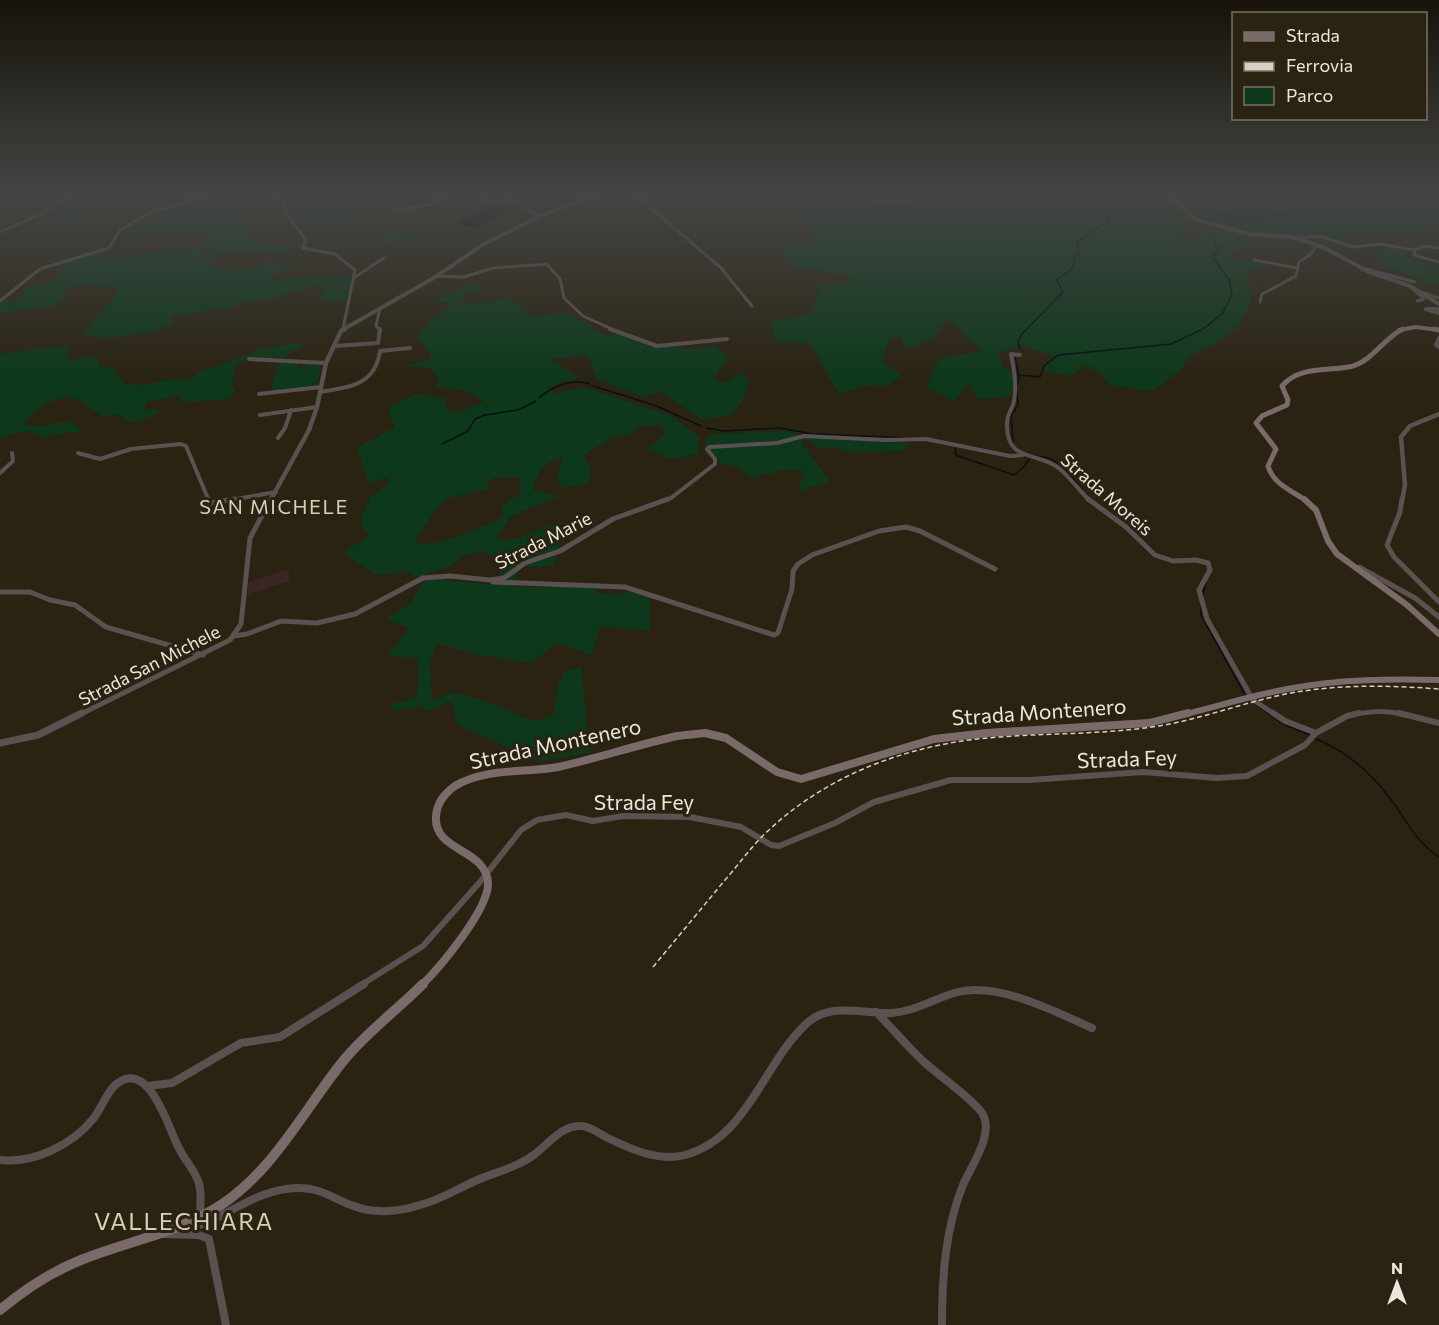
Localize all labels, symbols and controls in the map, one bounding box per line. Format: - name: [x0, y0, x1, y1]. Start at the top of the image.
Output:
- legend: [1232, 12, 1427, 120]
- text: Strada: [1286, 24, 1340, 46]
- text: Ferrovia: [1286, 54, 1353, 76]
- text: Parco: [1286, 84, 1333, 106]
- street label: Strada Moreis: [1057, 448, 1157, 540]
- district label: SAN MICHELE: [199, 494, 349, 518]
- street label: Strada Marie: [491, 506, 595, 574]
- street label: Strada San Michele: [75, 620, 223, 710]
- street label: Strada Montenero: [951, 692, 1127, 730]
- street label: Strada Montenero: [467, 713, 643, 773]
- street label: Strada Fey: [1076, 744, 1178, 772]
- street label: Strada Fey: [594, 789, 694, 814]
- district label: VALLECHIARA: [94, 1206, 274, 1235]
- north arrow: [1367, 1253, 1427, 1313]
- text: N: [1391, 1258, 1403, 1277]

